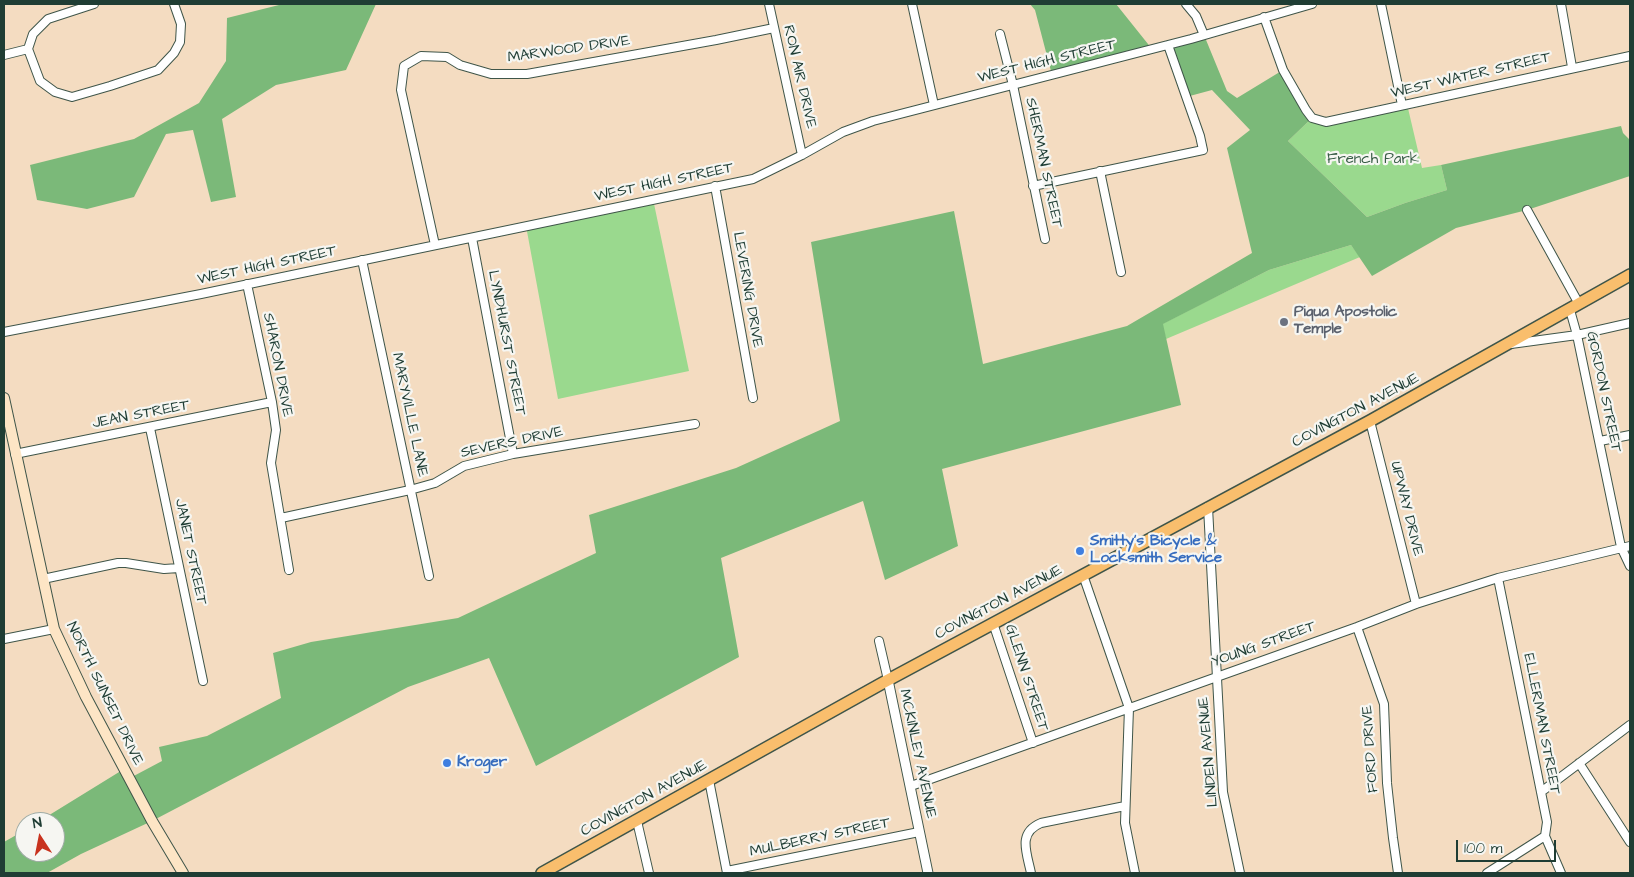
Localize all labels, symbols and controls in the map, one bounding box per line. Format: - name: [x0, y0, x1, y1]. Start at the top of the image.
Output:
- street label: RON AIR DRIVE: [778, 23, 820, 131]
- street label: MARWOOD DRIVE: [507, 32, 631, 68]
- street label: WEST HIGH STREET: [976, 36, 1118, 88]
- street label: WEST WATER STREET: [1389, 49, 1553, 103]
- street label: SHERMAN STREET: [1020, 96, 1066, 230]
- park label: French Park: [1327, 151, 1419, 169]
- street label: WEST HIGH STREET: [593, 159, 735, 207]
- street label: LEVERING DRIVE: [728, 231, 766, 349]
- street label: WEST HIGH STREET: [196, 242, 338, 290]
- street label: LYNDHURST STREET: [483, 269, 529, 417]
- place label: Piqua Apostolic Temple: [1294, 304, 1397, 339]
- street label: SHARON DRIVE: [258, 312, 296, 418]
- marker: Piqua Apostolic Temple: [1278, 316, 1290, 328]
- street label: GORDON STREET: [1581, 330, 1625, 454]
- street label: MARYVILLE LANE: [387, 351, 431, 479]
- street label: COVINGTON AVENUE: [1289, 370, 1423, 452]
- street label: JEAN STREET: [91, 397, 191, 433]
- street label: SEVERS DRIVE: [459, 423, 565, 463]
- street label: UPWAY DRIVE: [1386, 460, 1426, 558]
- street label: JANET STREET: [170, 497, 210, 607]
- place label: Smitty's Bicycle & Locksmith Service: [1090, 533, 1222, 568]
- marker: Smitty's Bicycle & Locksmith Service: [1074, 545, 1086, 557]
- street label: COVINGTON AVENUE: [932, 562, 1066, 644]
- street label: YOUNG STREET: [1210, 618, 1318, 672]
- street label: NORTH SUNSET DRIVE: [62, 620, 146, 768]
- street label: GLENN STREET: [1000, 622, 1052, 734]
- street label: ELLERMAN STREET: [1518, 652, 1564, 796]
- street label: MCKINLEY AVENUE: [895, 688, 939, 820]
- street label: LINDEN AVENUE: [1195, 696, 1223, 808]
- street label: FORD DRIVE: [1359, 705, 1383, 793]
- place label: Kroger: [457, 754, 507, 772]
- marker: Kroger: [441, 757, 453, 769]
- street label: COVINGTON AVENUE: [578, 757, 710, 841]
- north arrow: [15, 812, 65, 862]
- text: N: [31, 813, 44, 834]
- street label: MULBERRY STREET: [748, 814, 892, 862]
- scale bar: [1459, 830, 1559, 862]
- text: 100 m: [1464, 838, 1503, 859]

